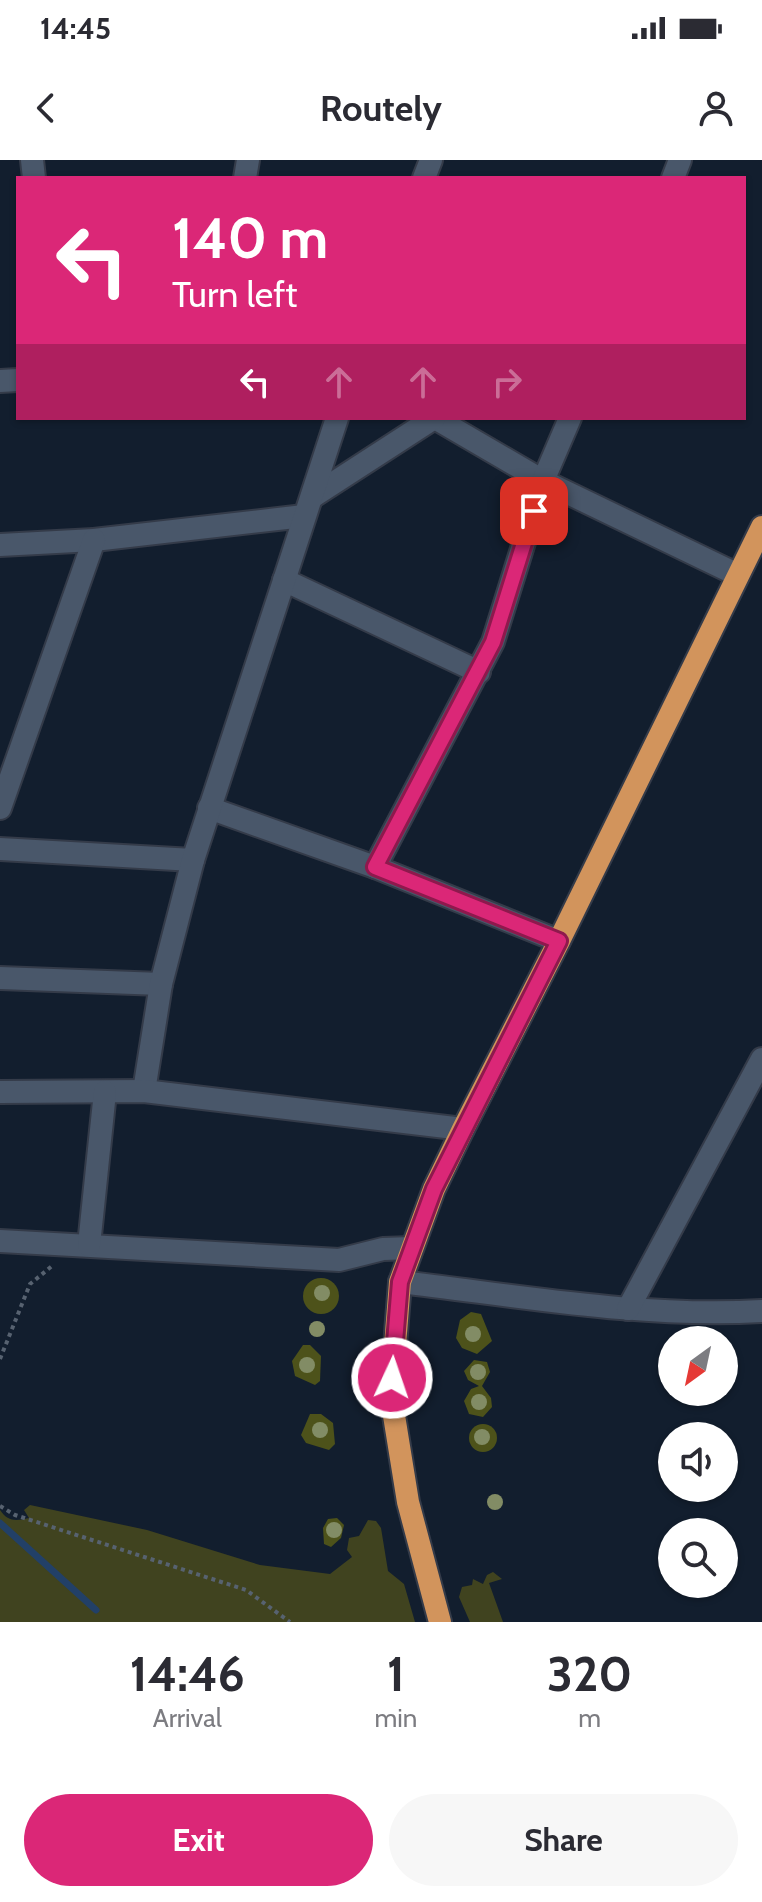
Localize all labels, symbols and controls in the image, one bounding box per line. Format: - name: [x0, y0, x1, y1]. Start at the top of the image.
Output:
- text: 14:45: [40, 10, 111, 47]
- icon: back: [24, 86, 68, 130]
- text: Routely: [320, 86, 442, 130]
- icon: person: [694, 86, 738, 130]
- text: 140 m: [172, 204, 328, 272]
- icon: left: [40, 208, 144, 312]
- text: Turn left: [172, 272, 297, 316]
- icon: left: [233, 360, 277, 404]
- icon: ahead: [317, 360, 361, 404]
- icon: ahead: [401, 360, 445, 404]
- icon: right: [485, 360, 529, 404]
- pin: [500, 477, 568, 545]
- icon: arrive: [512, 489, 556, 533]
- north arrow: [658, 1326, 738, 1406]
- map controls: [658, 1326, 738, 1598]
- position arrow: [350, 1336, 434, 1420]
- button: sound: [658, 1422, 738, 1502]
- button: search: [658, 1518, 738, 1598]
- text: 14:46: [130, 1645, 245, 1703]
- text: 1: [387, 1645, 405, 1703]
- text: 320: [547, 1645, 632, 1703]
- text: Arrival: [153, 1702, 222, 1734]
- text: min: [374, 1702, 417, 1734]
- text: m: [578, 1702, 601, 1734]
- button: Exit: [24, 1794, 373, 1886]
- button: Share: [389, 1794, 738, 1886]

